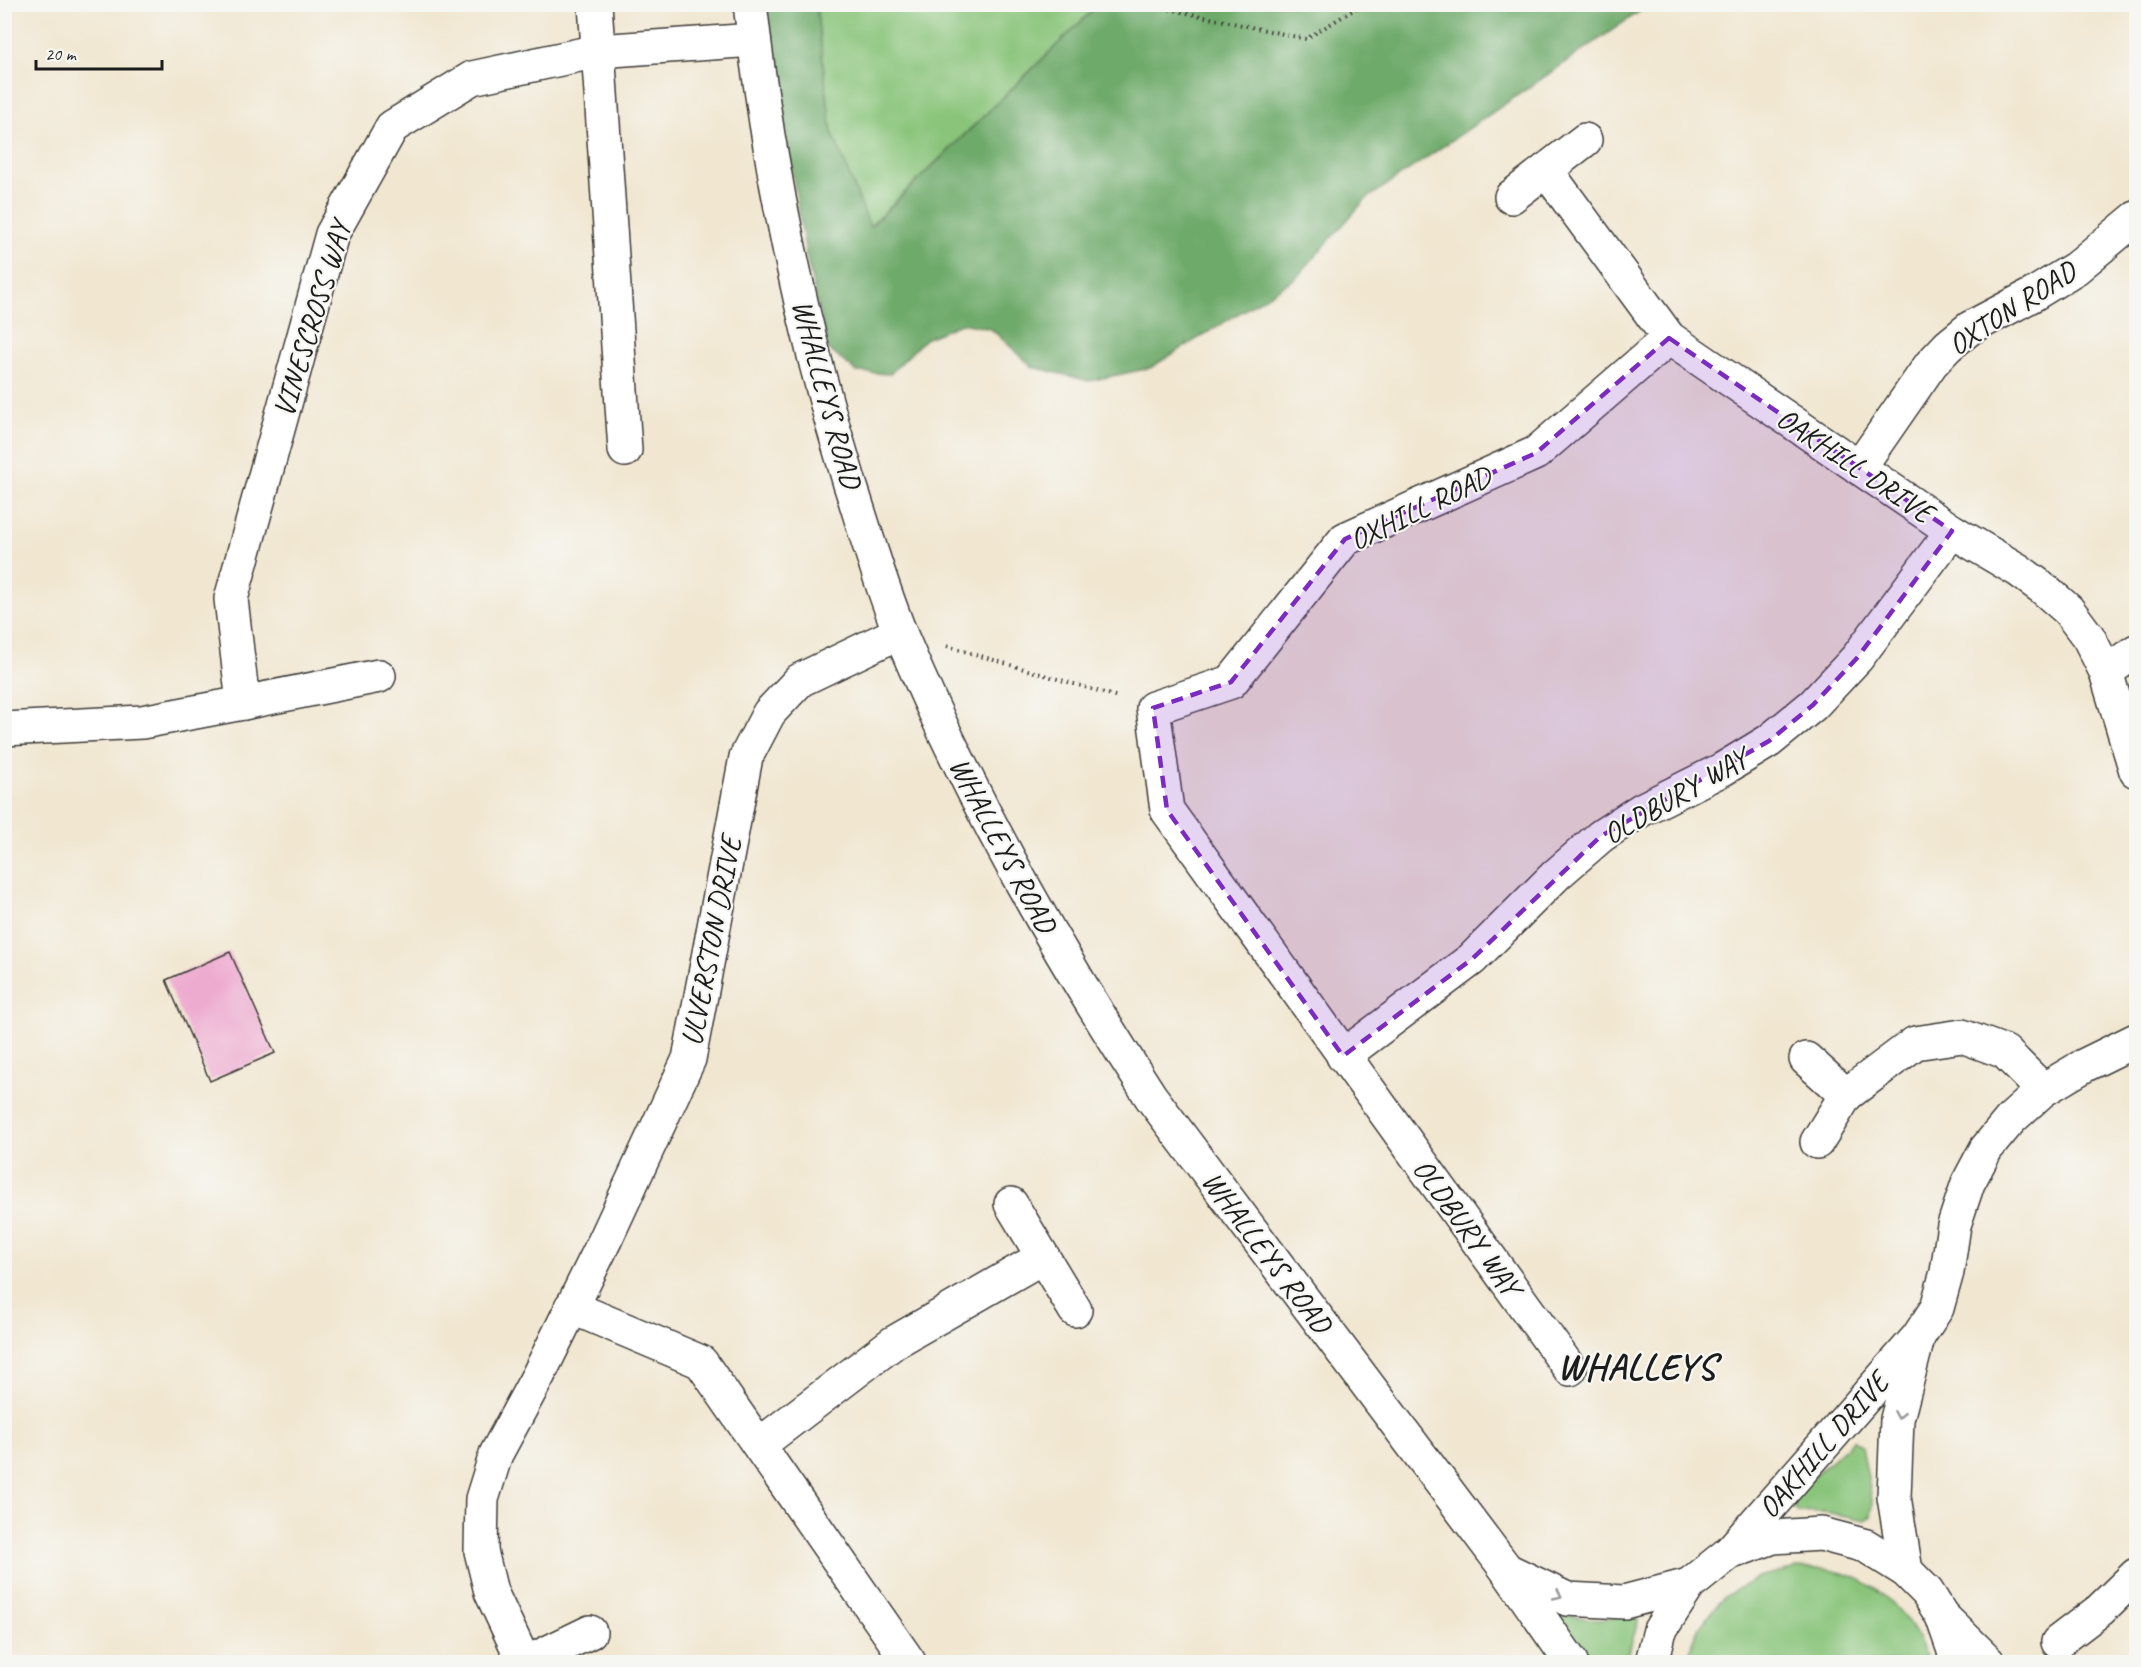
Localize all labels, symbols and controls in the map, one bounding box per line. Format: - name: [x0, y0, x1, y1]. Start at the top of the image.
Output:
- scale bar: [36, 33, 162, 71]
- text: 20 m: [45, 43, 78, 65]
- street label: VINESCROSS WAY: [264, 213, 361, 421]
- street label: OXTON ROAD: [1941, 251, 2085, 363]
- street label: WHALLEYS ROAD: [784, 296, 871, 495]
- street label: OAKHILL DRIVE: [1769, 399, 1944, 533]
- street label: OXHILL ROAD: [1343, 456, 1499, 559]
- street label: OLDBURY WAY: [1596, 736, 1759, 853]
- street label: WHALLEYS ROAD: [941, 751, 1066, 942]
- street label: ULVERSTON DRIVE: [672, 830, 751, 1049]
- street label: OLDBURY WAY: [1404, 1151, 1533, 1308]
- street label: WHALLEYS ROAD: [1194, 1163, 1342, 1343]
- district label: WHALLEYS: [1558, 1344, 1723, 1390]
- street label: OAKHILL DRIVE: [1749, 1362, 1899, 1526]
- one-way arrow: [1893, 1409, 1906, 1419]
- one-way arrow: [1552, 1587, 1563, 1599]

